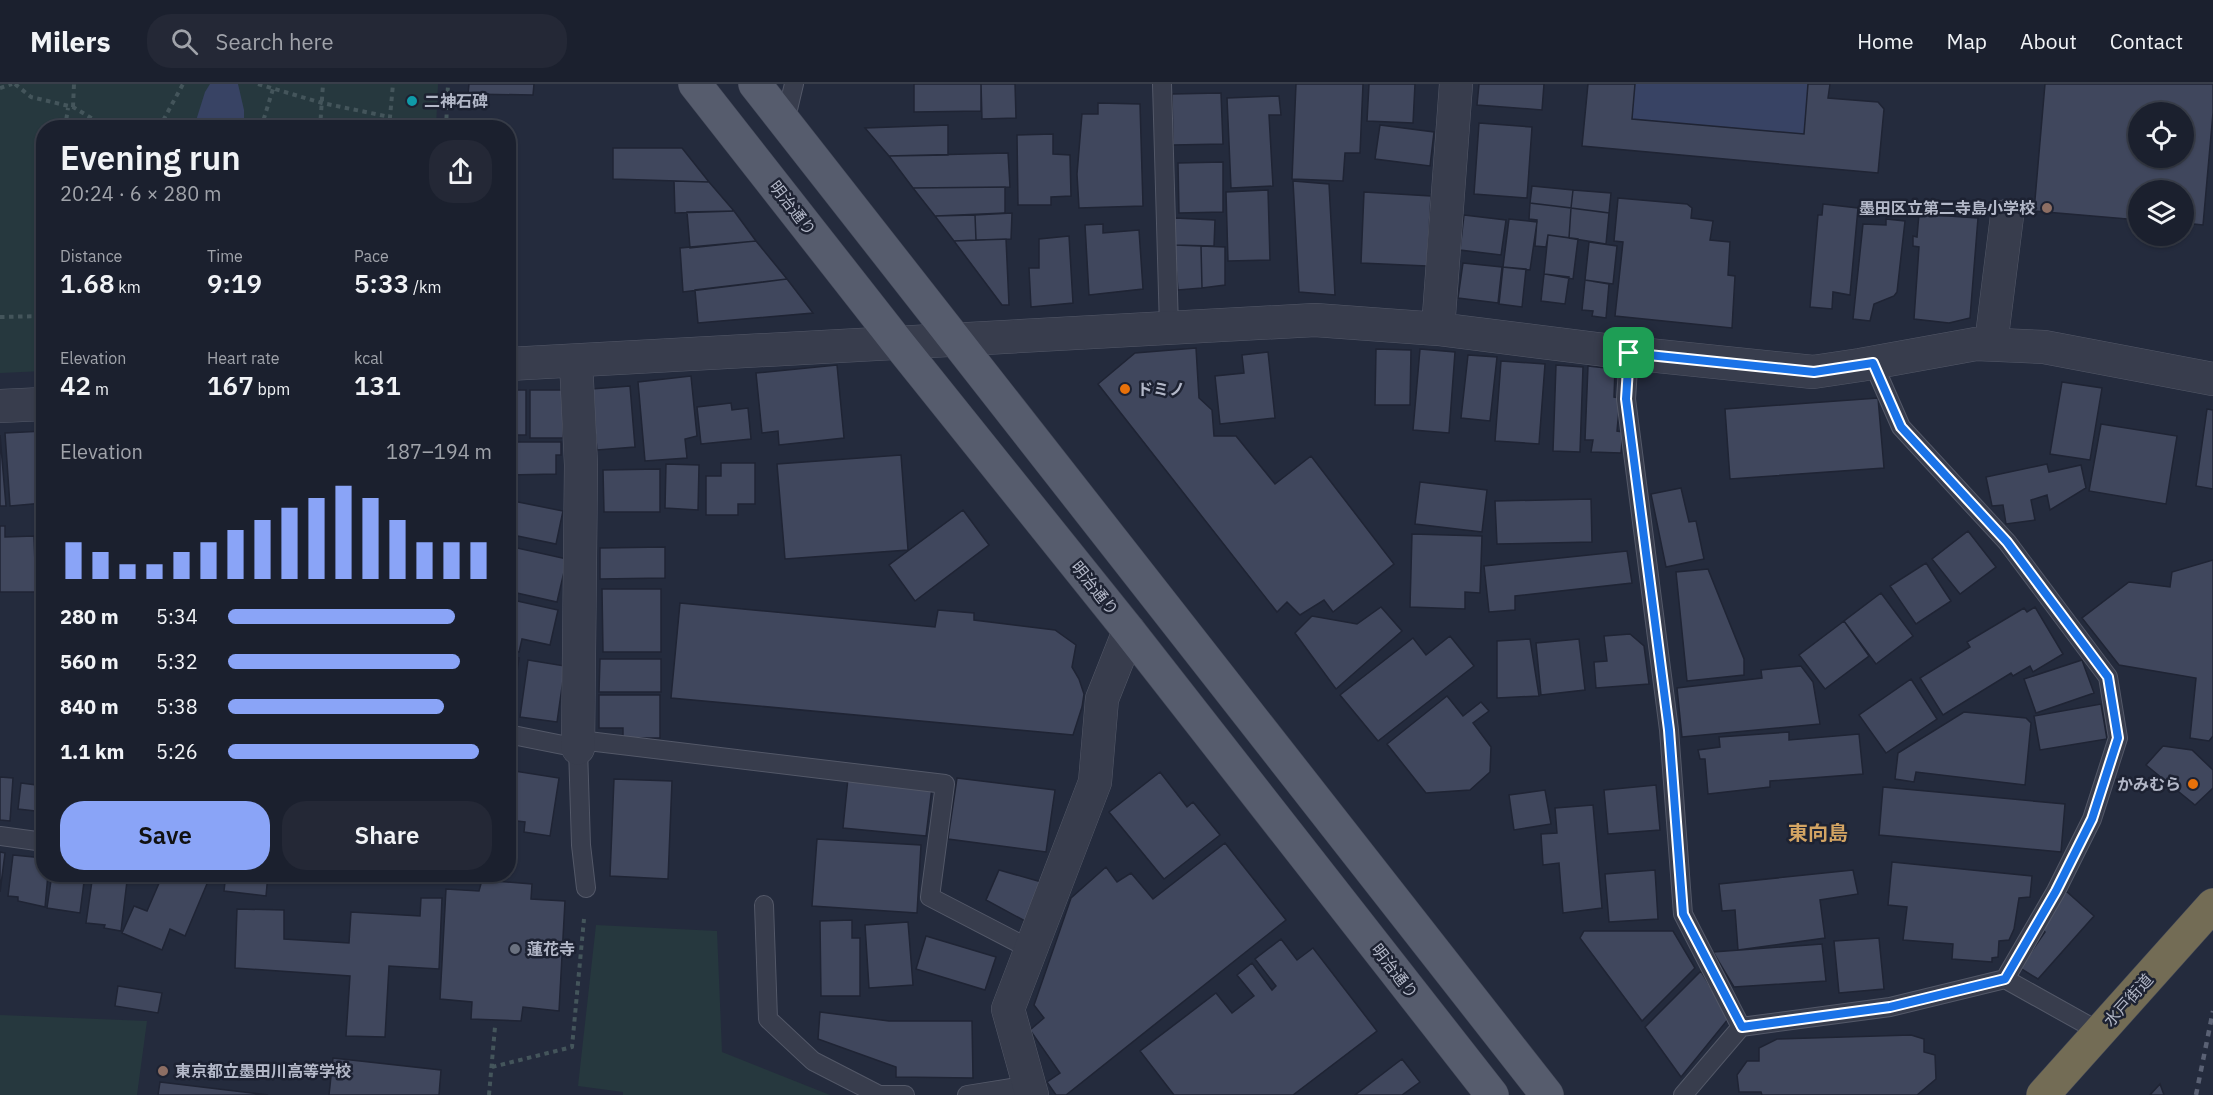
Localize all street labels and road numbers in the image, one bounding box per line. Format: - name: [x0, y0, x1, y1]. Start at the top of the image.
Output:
- street label: 明治通り: [765, 177, 821, 239]
- street label: 明治通り: [1067, 557, 1123, 619]
- street label: 明治通り: [1367, 940, 1423, 1002]
- street label: 水戸街道: [2099, 970, 2157, 1030]

